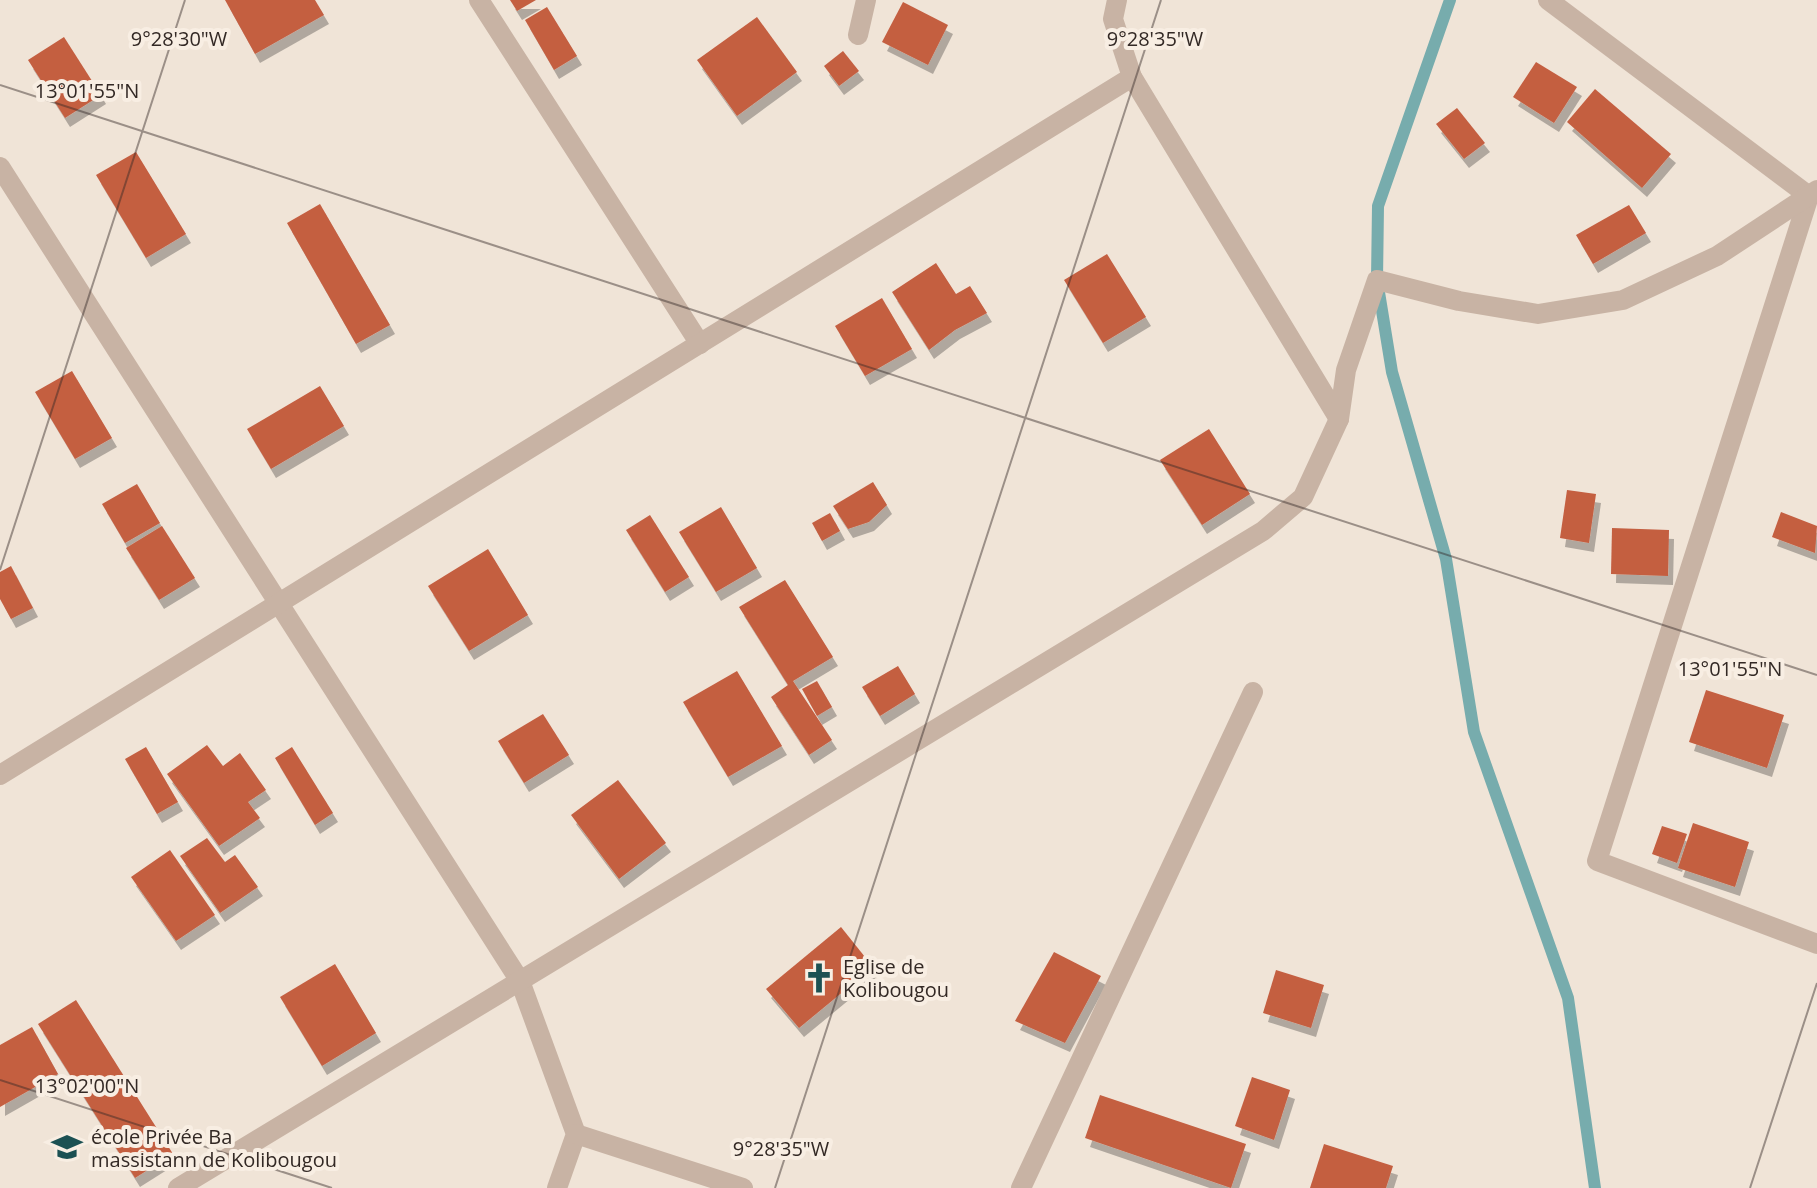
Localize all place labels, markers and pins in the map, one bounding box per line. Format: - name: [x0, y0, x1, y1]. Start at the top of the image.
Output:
- place label: Eglise de Kolibougou: [843, 953, 949, 1003]
- church icon: Eglise de Kolibougou: [802, 961, 836, 995]
- place label: école Privée Ba massistann de Kolibougou: [91, 1123, 337, 1173]
- school or university icon: école Privée Ba massistann de Kolibougou: [50, 1130, 84, 1164]

